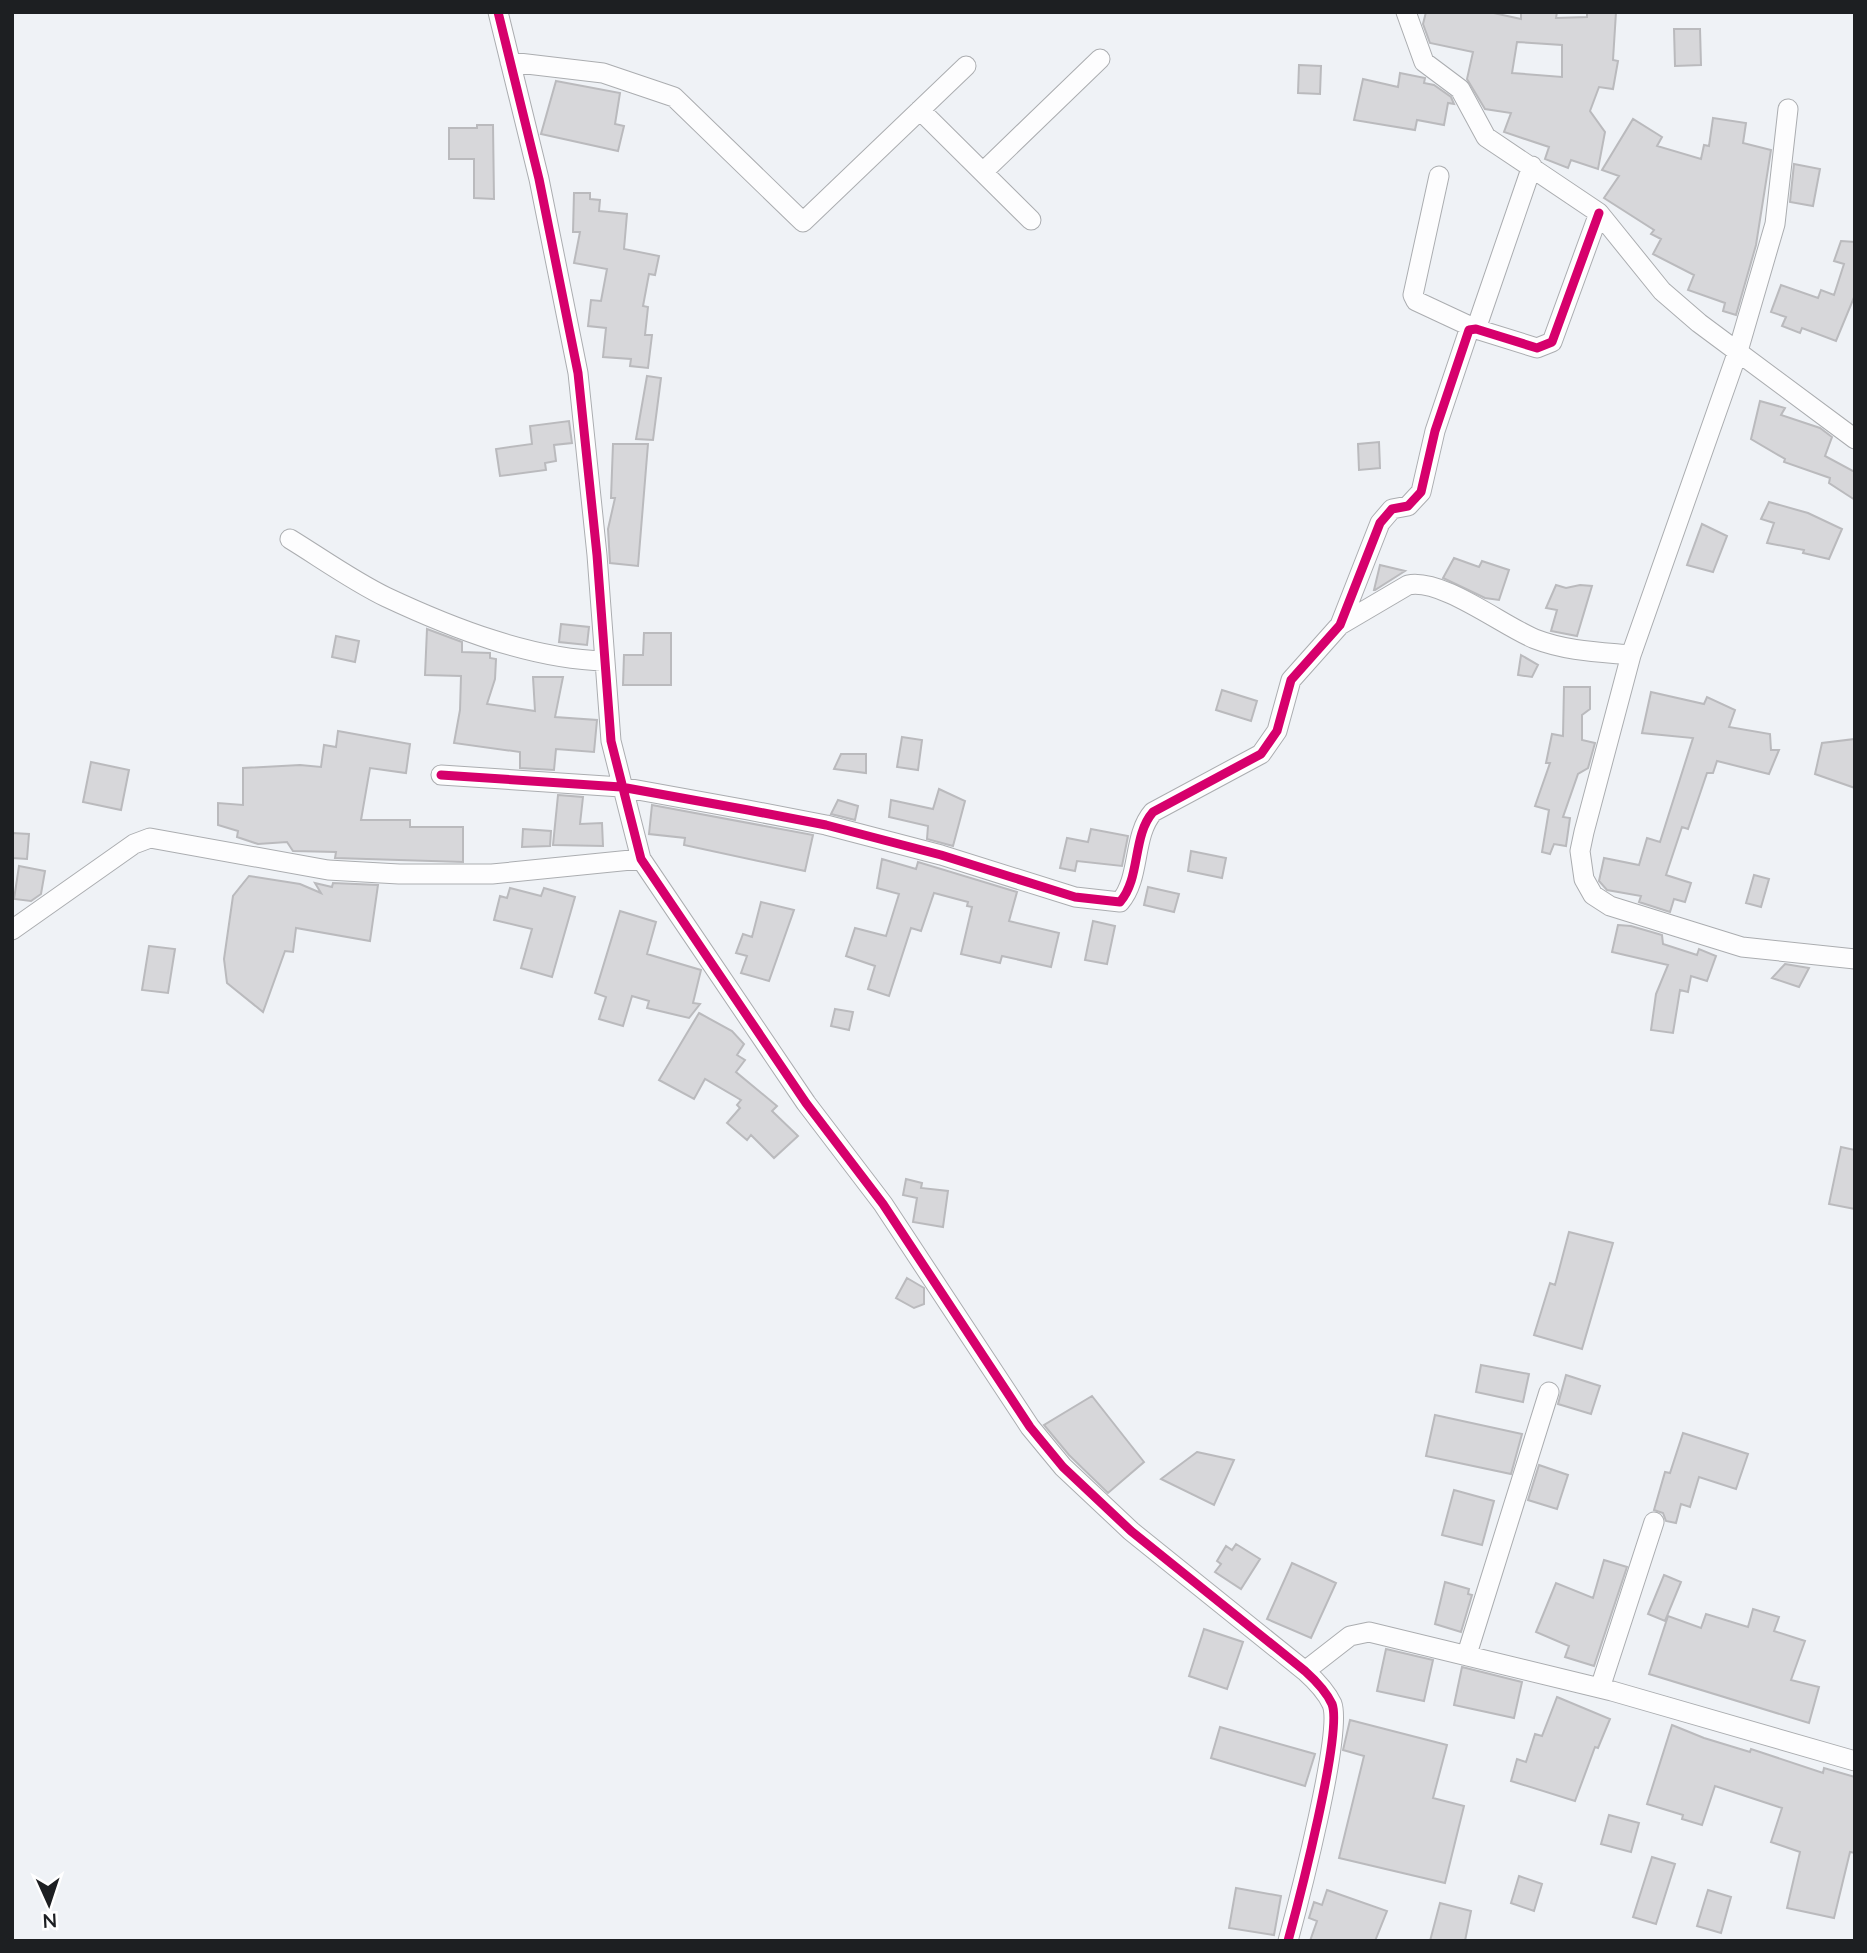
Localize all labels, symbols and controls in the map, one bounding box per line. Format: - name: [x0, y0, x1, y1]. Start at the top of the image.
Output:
- north arrow: [14, 1869, 84, 1939]
- text: N: [42, 1910, 58, 1933]

